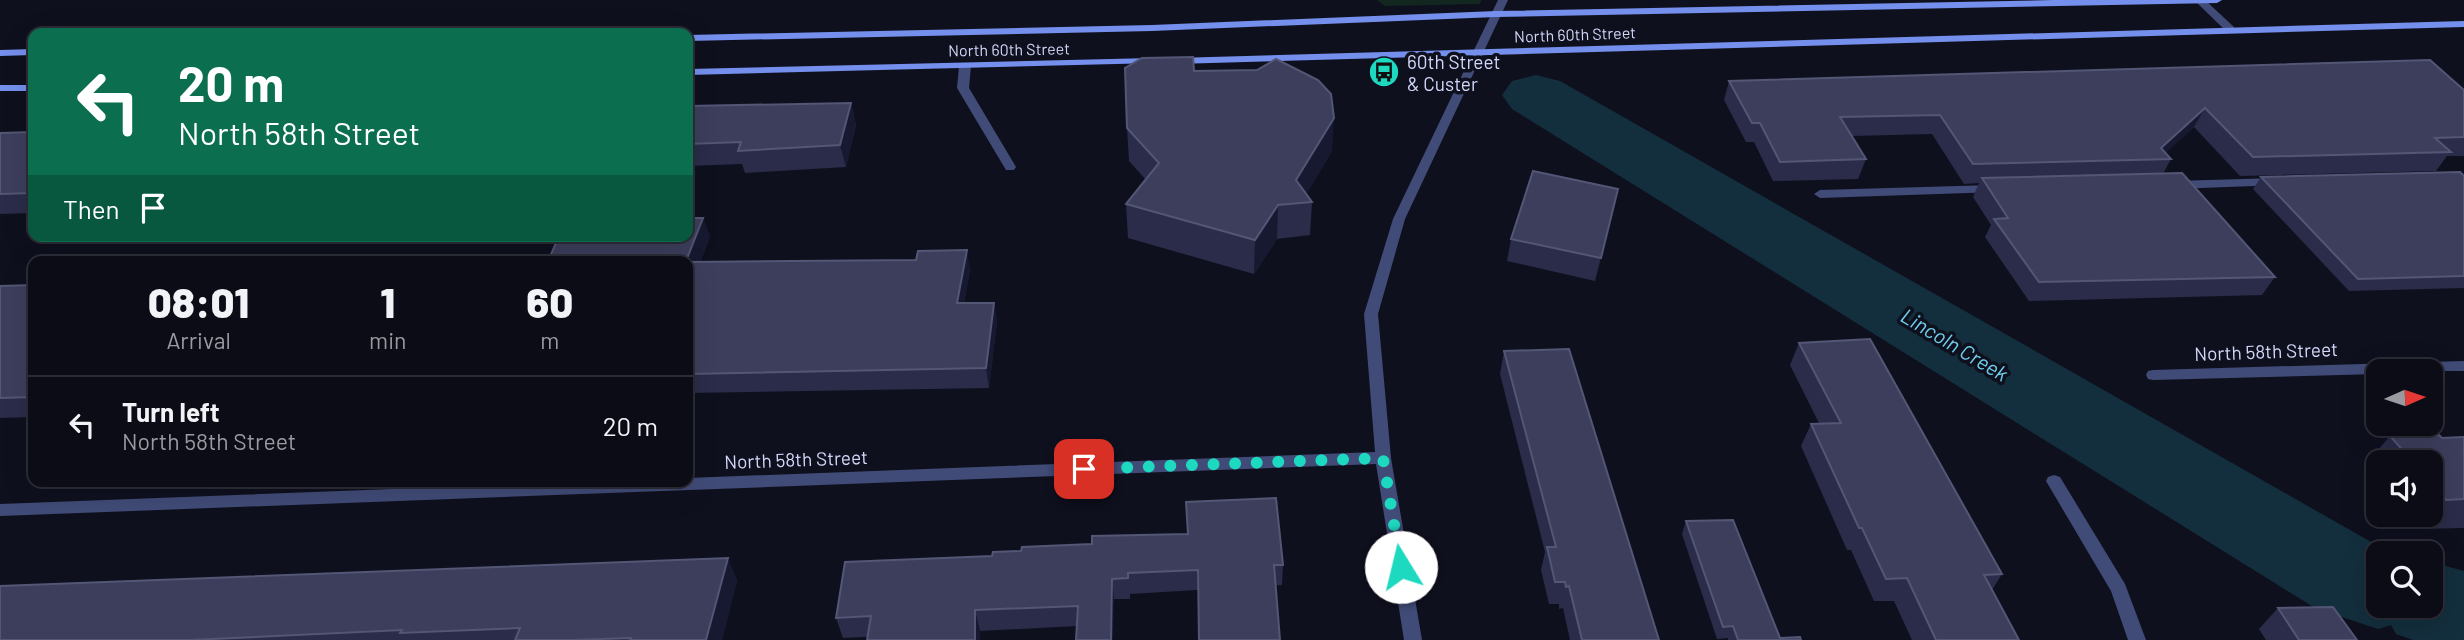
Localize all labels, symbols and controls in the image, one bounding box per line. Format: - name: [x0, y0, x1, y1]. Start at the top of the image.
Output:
- street label: North 60th Street: [1514, 22, 1636, 46]
- street label: North 60th Street: [948, 38, 1070, 60]
- place label: 60th Street & Custer: [1407, 50, 1500, 95]
- text: 20 m: [178, 53, 284, 112]
- bus stop icon: 60th Street & Custer: [1367, 55, 1401, 89]
- icon: left: [63, 56, 154, 147]
- text: North 58th Street: [178, 113, 420, 151]
- icon: arrive: [134, 189, 172, 227]
- text: Then: [63, 193, 120, 224]
- text: 08:01: [148, 276, 249, 326]
- text: 1: [380, 276, 395, 326]
- text: 60: [526, 276, 573, 326]
- water label: Lincoln Creek: [1897, 302, 2014, 386]
- text: Arrival: [166, 326, 231, 354]
- text: min: [369, 326, 406, 354]
- text: m: [540, 326, 559, 354]
- street label: North 58th Street: [2194, 337, 2338, 365]
- north arrow: [2366, 359, 2443, 436]
- map controls: [2366, 359, 2443, 618]
- text: Turn left: [122, 396, 220, 427]
- icon: left: [63, 406, 101, 444]
- text: 20 m: [603, 410, 658, 441]
- text: North 58th Street: [122, 427, 296, 455]
- pin: [1054, 439, 1114, 499]
- street label: North 58th Street: [724, 445, 868, 473]
- icon: arrive: [1065, 450, 1103, 488]
- button: sound: [2366, 450, 2443, 527]
- position arrow: [1364, 530, 1438, 604]
- button: search: [2366, 541, 2443, 618]

